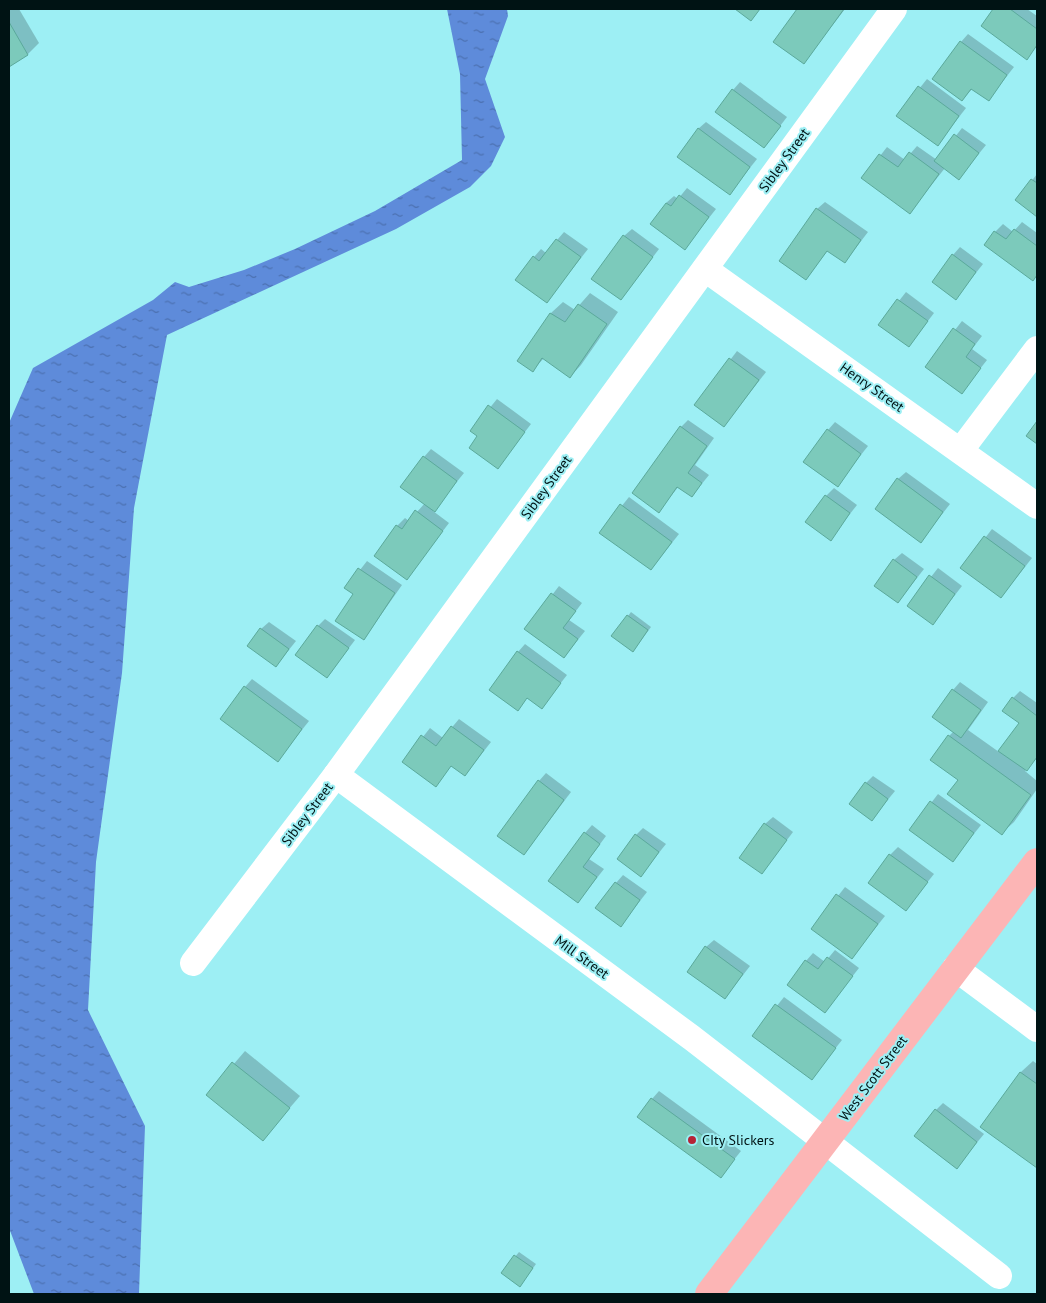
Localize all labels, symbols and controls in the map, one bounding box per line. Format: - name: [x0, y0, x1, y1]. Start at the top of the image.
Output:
- street label: Sibley Street: [755, 124, 814, 196]
- street label: Henry Street: [836, 358, 908, 416]
- street label: Sibley Street: [517, 451, 576, 523]
- street label: Sibley Street: [277, 778, 337, 849]
- street label: Mill Street: [551, 931, 613, 983]
- street label: West Scott Street: [835, 1031, 911, 1124]
- place label: CIty Slickers: [702, 1131, 775, 1149]
- marker: CIty Slickers: [686, 1134, 698, 1146]

